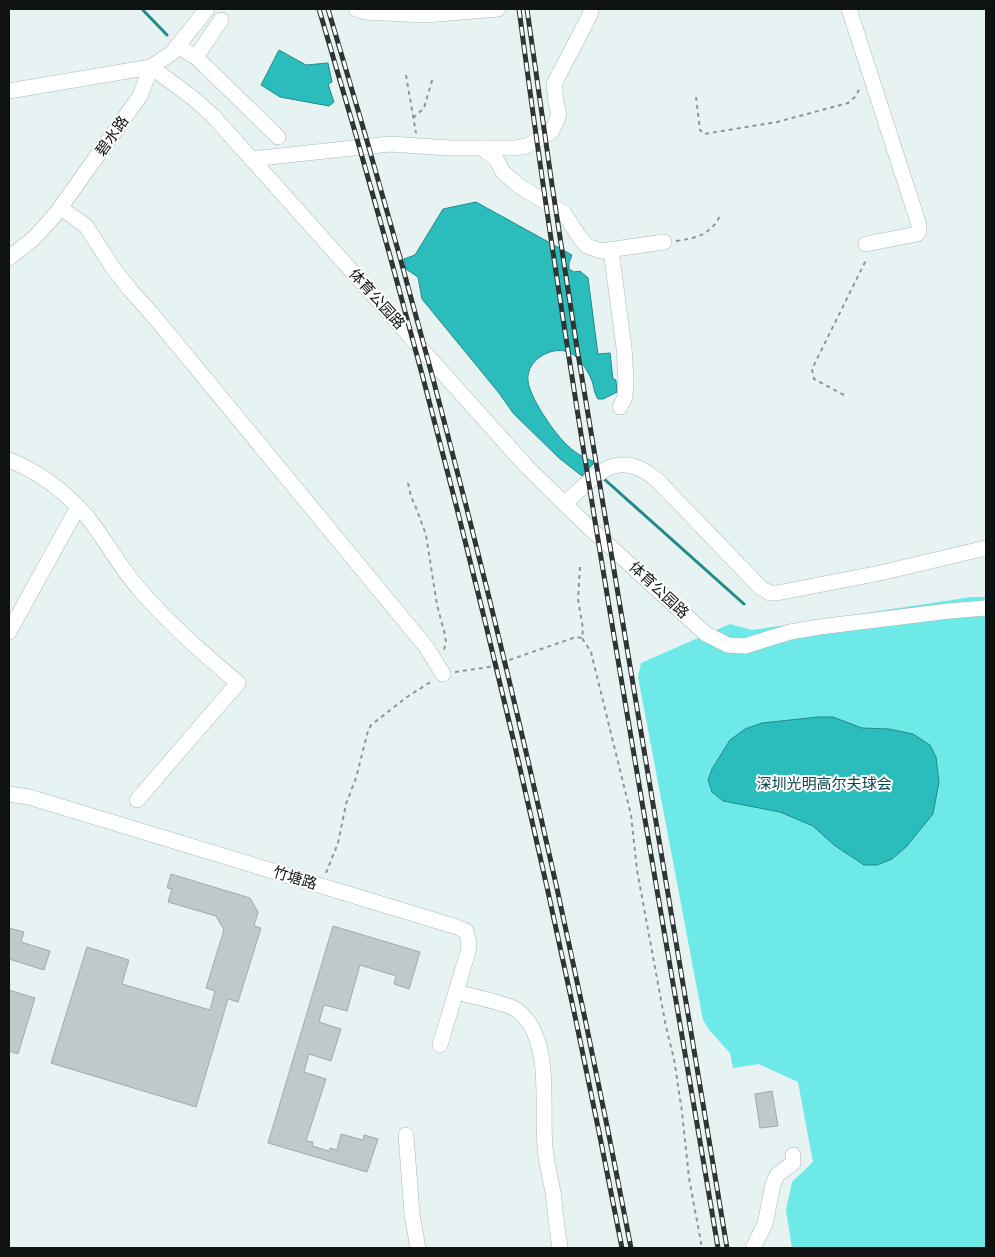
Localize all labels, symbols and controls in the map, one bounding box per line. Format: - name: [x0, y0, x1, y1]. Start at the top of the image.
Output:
- street label: 碧水路: [92, 112, 132, 160]
- street label: 体育公园路: [345, 265, 409, 333]
- street label: 体育公园路: [625, 558, 693, 622]
- park label: 深圳光明高尔夫球会: [756, 775, 892, 793]
- street label: 竹塘路: [271, 863, 319, 893]

